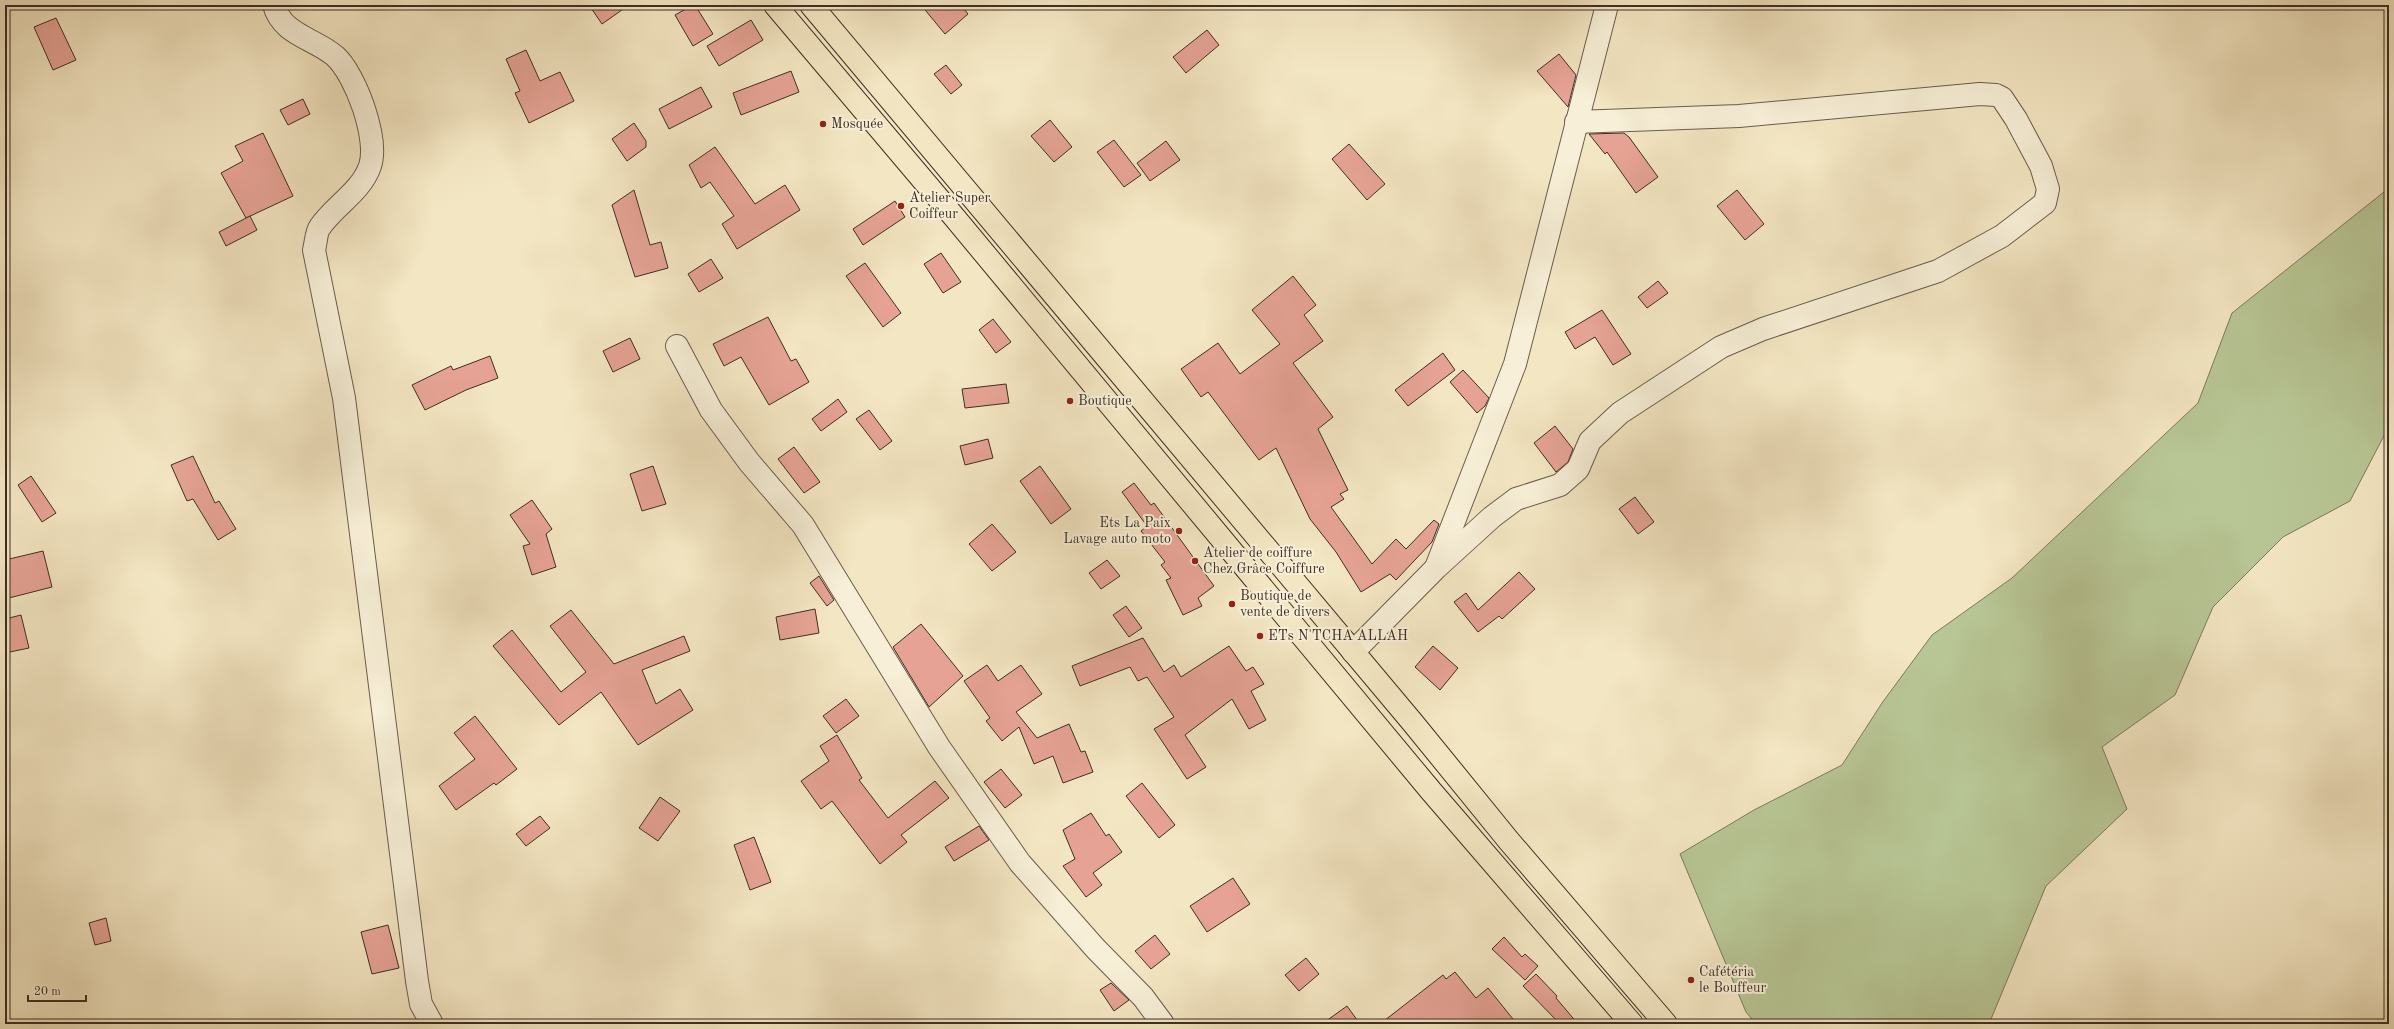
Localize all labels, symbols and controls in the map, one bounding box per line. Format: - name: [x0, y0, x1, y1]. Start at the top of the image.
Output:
- place label: Mosquée: [831, 117, 883, 131]
- marker: Mosquée: [818, 119, 828, 129]
- place label: Atelier Super Coiffeur: [909, 191, 991, 221]
- marker: Atelier Super Coiffeur: [896, 201, 906, 211]
- place label: Boutique: [1078, 394, 1132, 408]
- marker: Boutique: [1065, 396, 1075, 406]
- place label: Ets La Paix Lavage auto moto: [1063, 516, 1171, 546]
- marker: Ets La Paix Lavage auto moto: [1174, 526, 1184, 536]
- place label: Atelier de coiffure Chez Grâce Coiffure: [1203, 546, 1325, 576]
- marker: Atelier de coiffure Chez Grâce Coiffure: [1190, 556, 1200, 566]
- place label: Boutique de vente de divers: [1240, 589, 1330, 619]
- marker: Boutique de vente de divers: [1227, 599, 1237, 609]
- place label: ETs N'TCHA ALLAH: [1268, 629, 1408, 643]
- marker: ETs N'TCHA ALLAH: [1255, 631, 1265, 641]
- place label: Cafétéria le Bouffeur: [1699, 965, 1766, 995]
- marker: Cafétéria le Bouffeur: [1686, 975, 1696, 985]
- scale bar: [28, 977, 86, 1003]
- text: 20 m: [34, 986, 61, 998]

